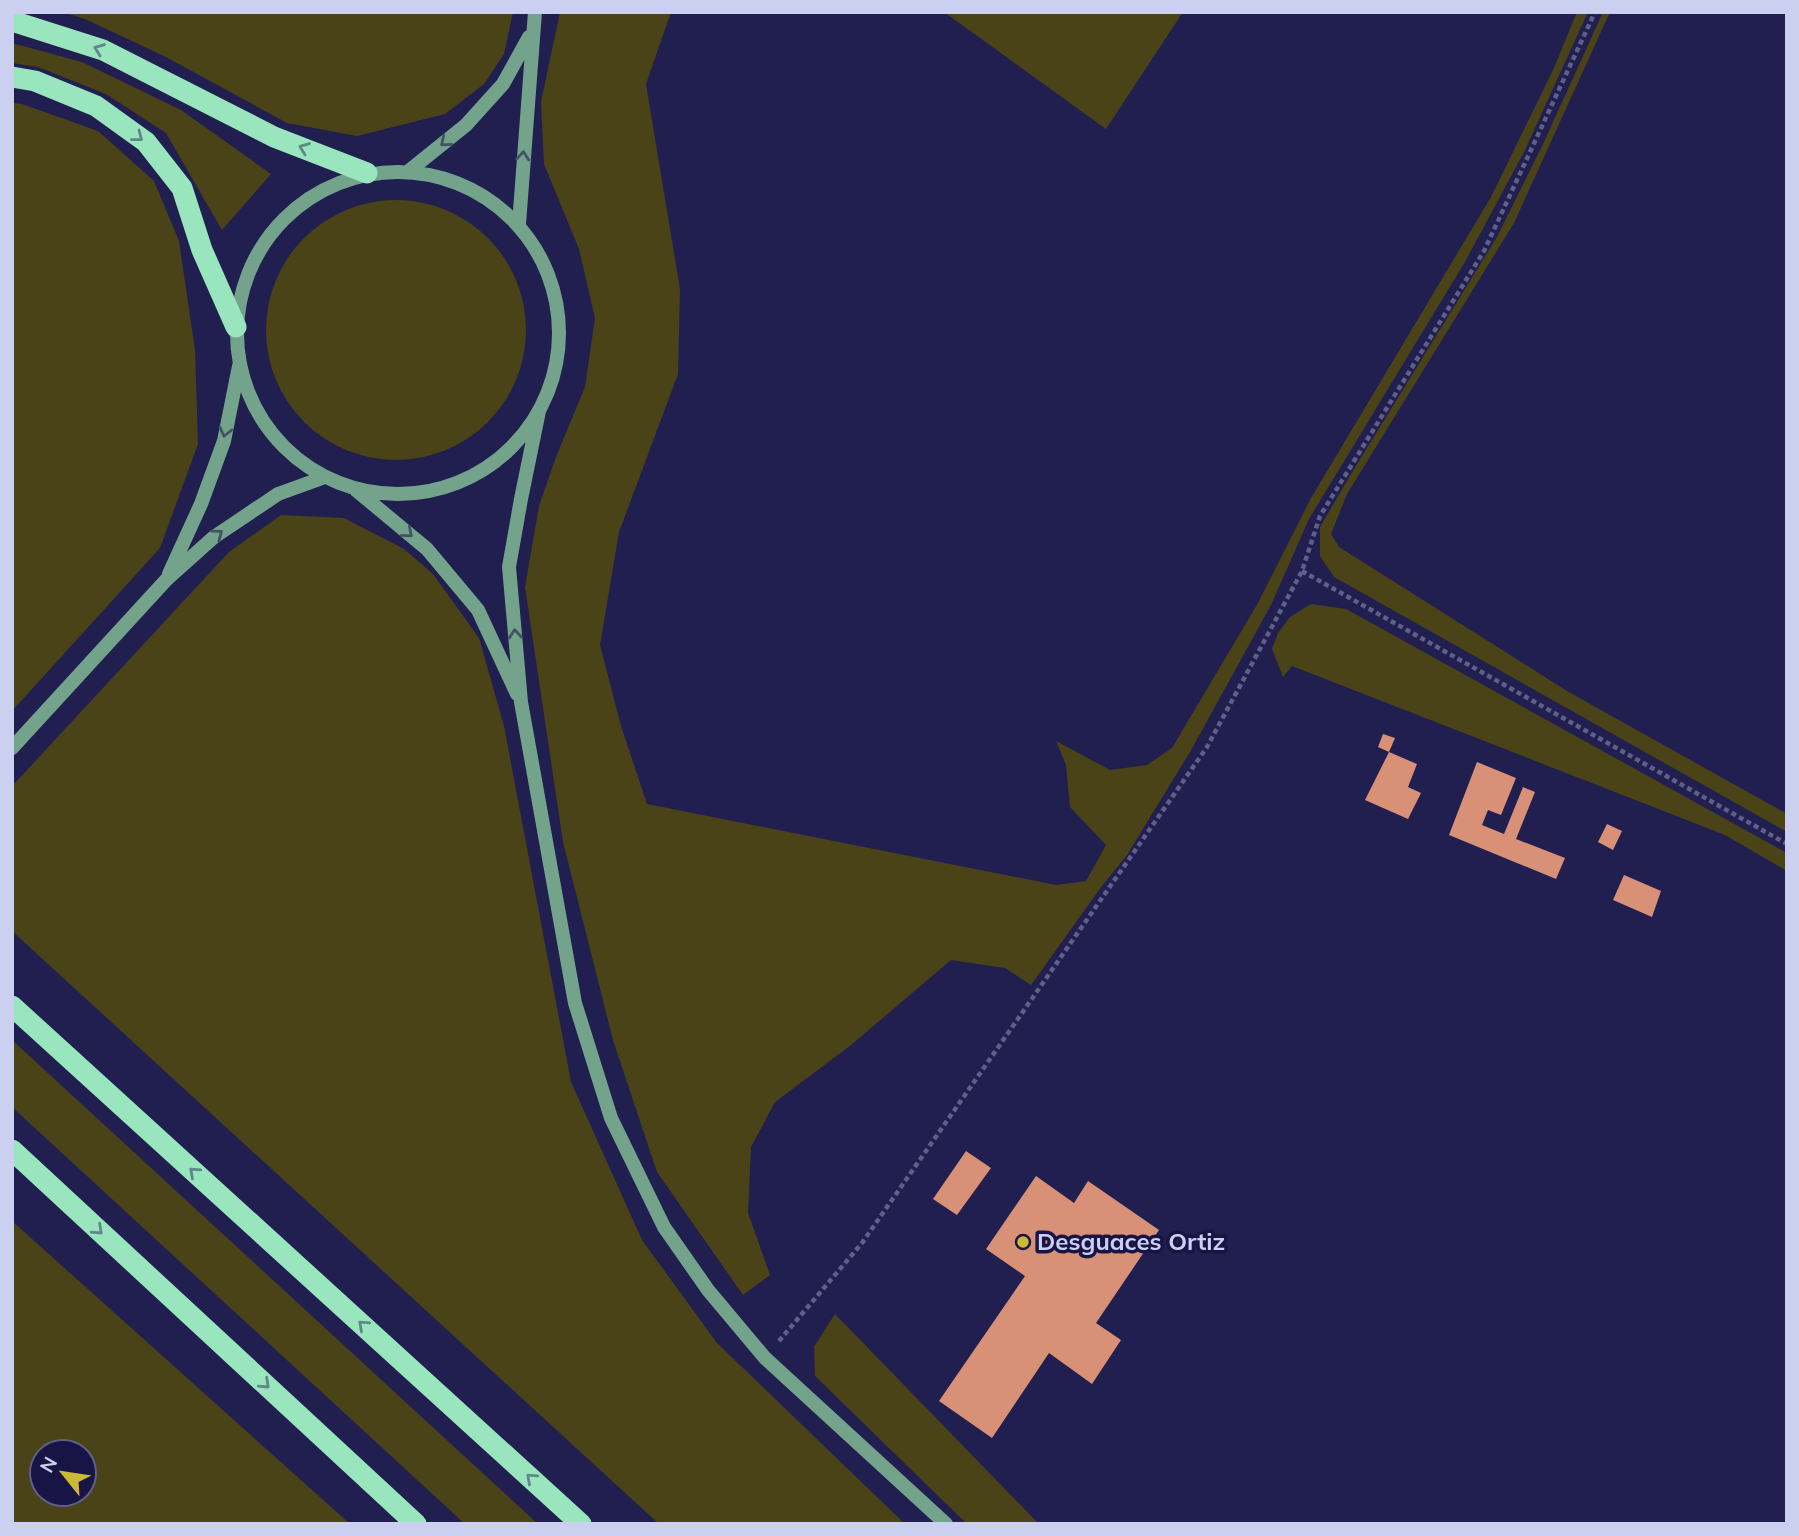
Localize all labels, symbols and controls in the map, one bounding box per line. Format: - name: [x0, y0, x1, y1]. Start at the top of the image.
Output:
- one-way arrow: [93, 44, 105, 58]
- one-way arrow: [131, 129, 143, 142]
- one-way arrow: [440, 134, 452, 147]
- one-way arrow: [298, 143, 310, 157]
- one-way arrow: [515, 150, 530, 161]
- one-way arrow: [219, 426, 234, 438]
- one-way arrow: [400, 525, 413, 538]
- one-way arrow: [211, 530, 223, 543]
- one-way arrow: [508, 628, 523, 639]
- one-way arrow: [189, 1167, 202, 1180]
- one-way arrow: [90, 1222, 103, 1234]
- place label: Desguaces Ortiz: [1037, 1226, 1225, 1256]
- marker: Desguaces Ortiz: [1015, 1234, 1031, 1250]
- one-way arrow: [358, 1321, 371, 1333]
- one-way arrow: [257, 1376, 270, 1389]
- north arrow: [28, 1438, 98, 1508]
- text: N: [34, 1452, 62, 1477]
- one-way arrow: [526, 1474, 539, 1486]

